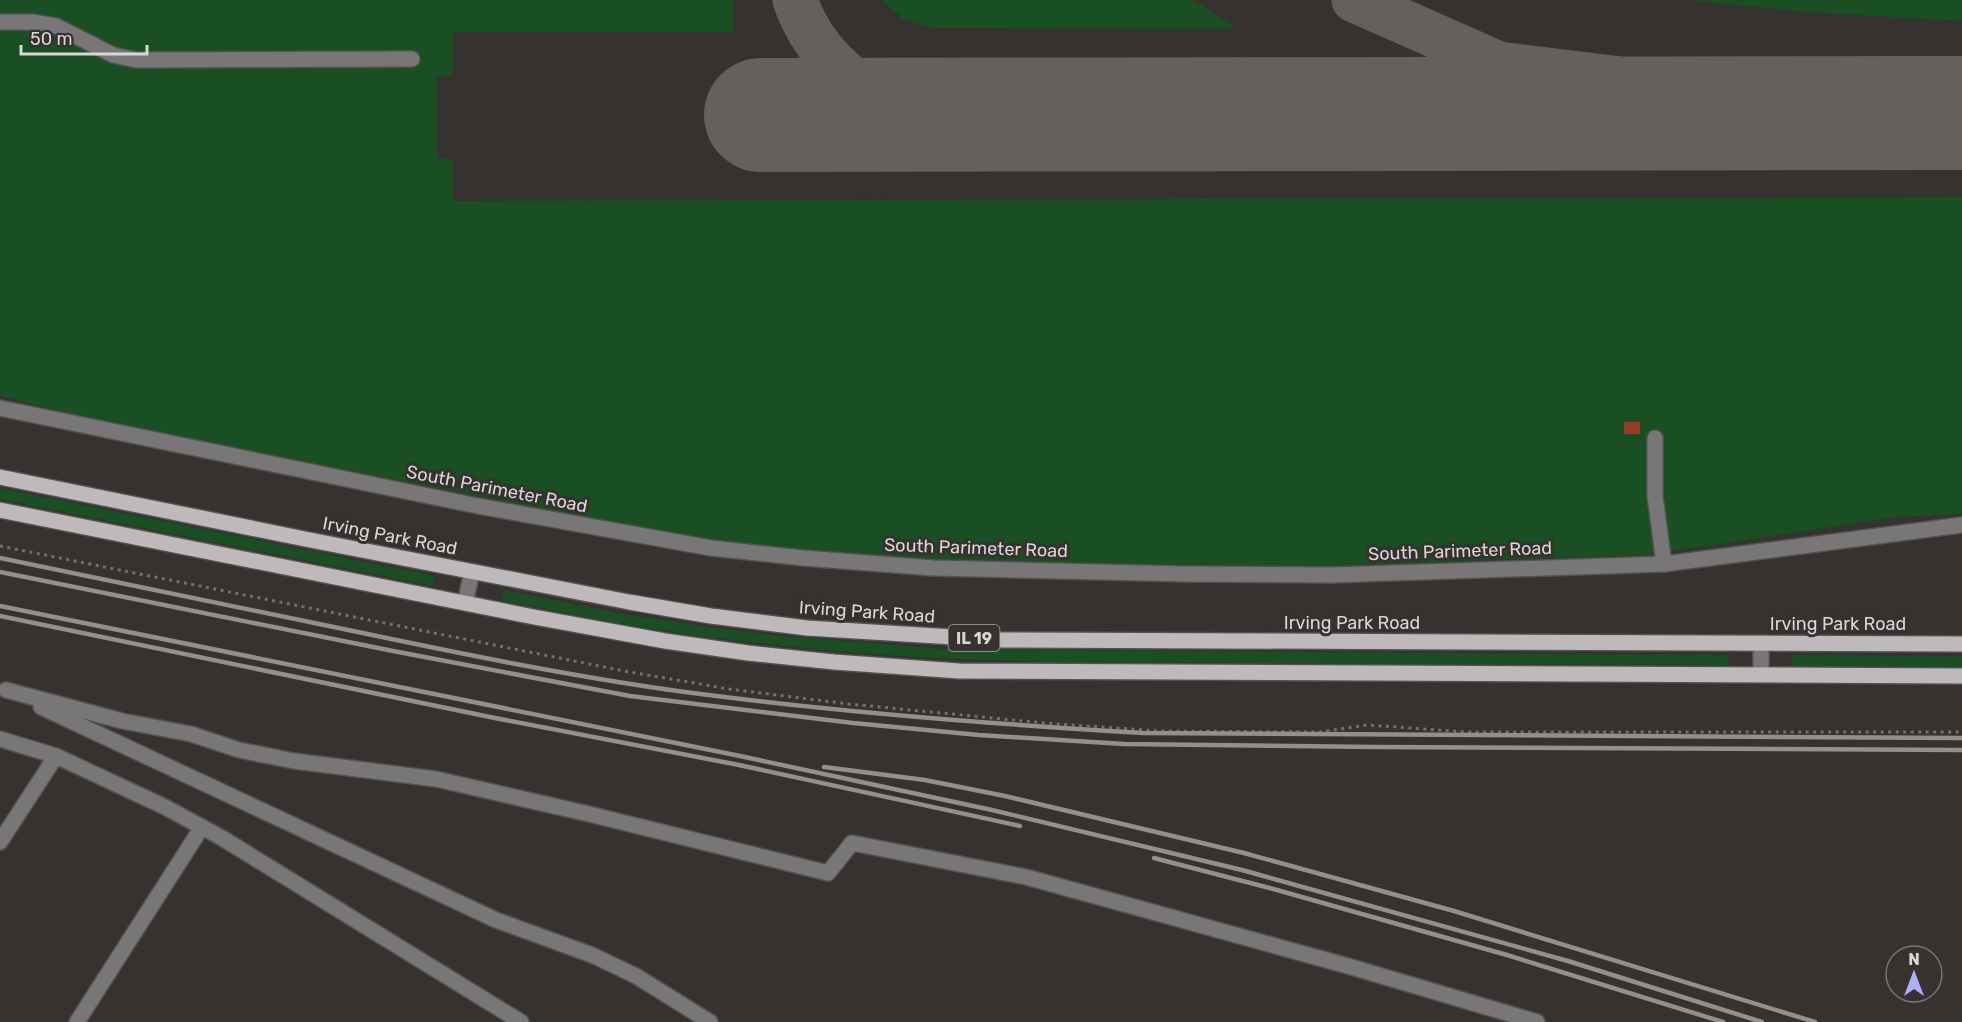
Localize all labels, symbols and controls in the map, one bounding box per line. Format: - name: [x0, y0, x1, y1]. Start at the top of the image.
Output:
- scale bar: [21, 18, 147, 56]
- text: 50 m: [30, 28, 73, 50]
- street label: South Parimeter Road: [405, 461, 589, 517]
- street label: Irving Park Road: [321, 512, 459, 560]
- street label: South Parimeter Road: [884, 534, 1068, 562]
- street label: South Parimeter Road: [1368, 537, 1552, 565]
- street label: Irving Park Road: [798, 596, 936, 628]
- street label: Irving Park Road: [1284, 612, 1420, 634]
- street label: Irving Park Road: [1770, 613, 1906, 635]
- road number: IL 19: [948, 625, 1000, 651]
- north arrow: [1884, 944, 1944, 1004]
- text: N: [1908, 950, 1920, 969]

